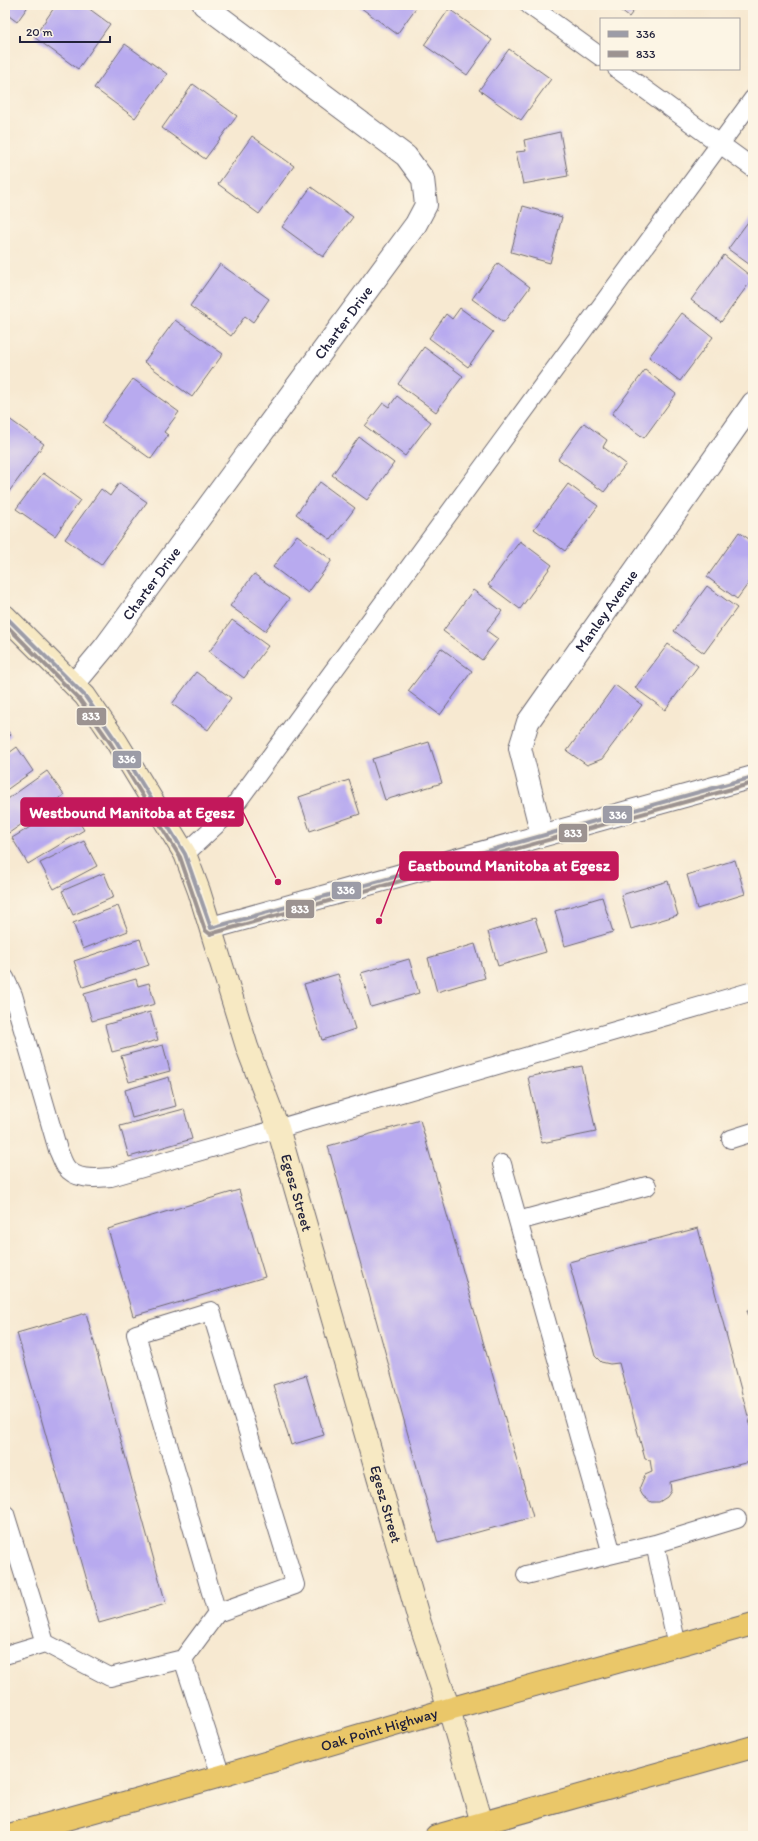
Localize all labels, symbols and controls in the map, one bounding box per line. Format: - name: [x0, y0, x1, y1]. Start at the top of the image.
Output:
- scale bar: [20, 18, 110, 44]
- legend: [600, 18, 740, 70]
- text: 20 m: [26, 25, 53, 39]
- text: 336: [636, 27, 655, 41]
- text: 833: [636, 47, 656, 61]
- street label: Charter Drive: [311, 282, 377, 363]
- street label: Charter Drive: [119, 543, 184, 624]
- street label: Manley Avenue: [571, 566, 642, 656]
- line badge: 833: [76, 707, 107, 726]
- text: 833: [82, 710, 100, 723]
- line badge: 336: [112, 750, 142, 769]
- text: 336: [118, 753, 136, 766]
- callout: Westbound Manitoba at Egesz: [21, 798, 243, 826]
- text: Westbound Manitoba at Egesz: [29, 803, 235, 823]
- line badge: 336: [602, 805, 633, 824]
- text: 336: [609, 809, 627, 822]
- line badge: 833: [558, 823, 588, 843]
- text: 833: [564, 827, 582, 840]
- callout: Eastbound Manitoba at Egesz: [400, 852, 618, 880]
- text: Eastbound Manitoba at Egesz: [408, 856, 611, 876]
- line badge: 336: [331, 881, 362, 900]
- text: 336: [337, 884, 355, 897]
- line badge: 833: [285, 899, 315, 919]
- text: 833: [291, 903, 309, 916]
- street label: Egesz Street: [277, 1152, 316, 1234]
- street label: Egesz Street: [366, 1463, 406, 1545]
- street label: Oak Point Highway: [319, 1704, 440, 1755]

